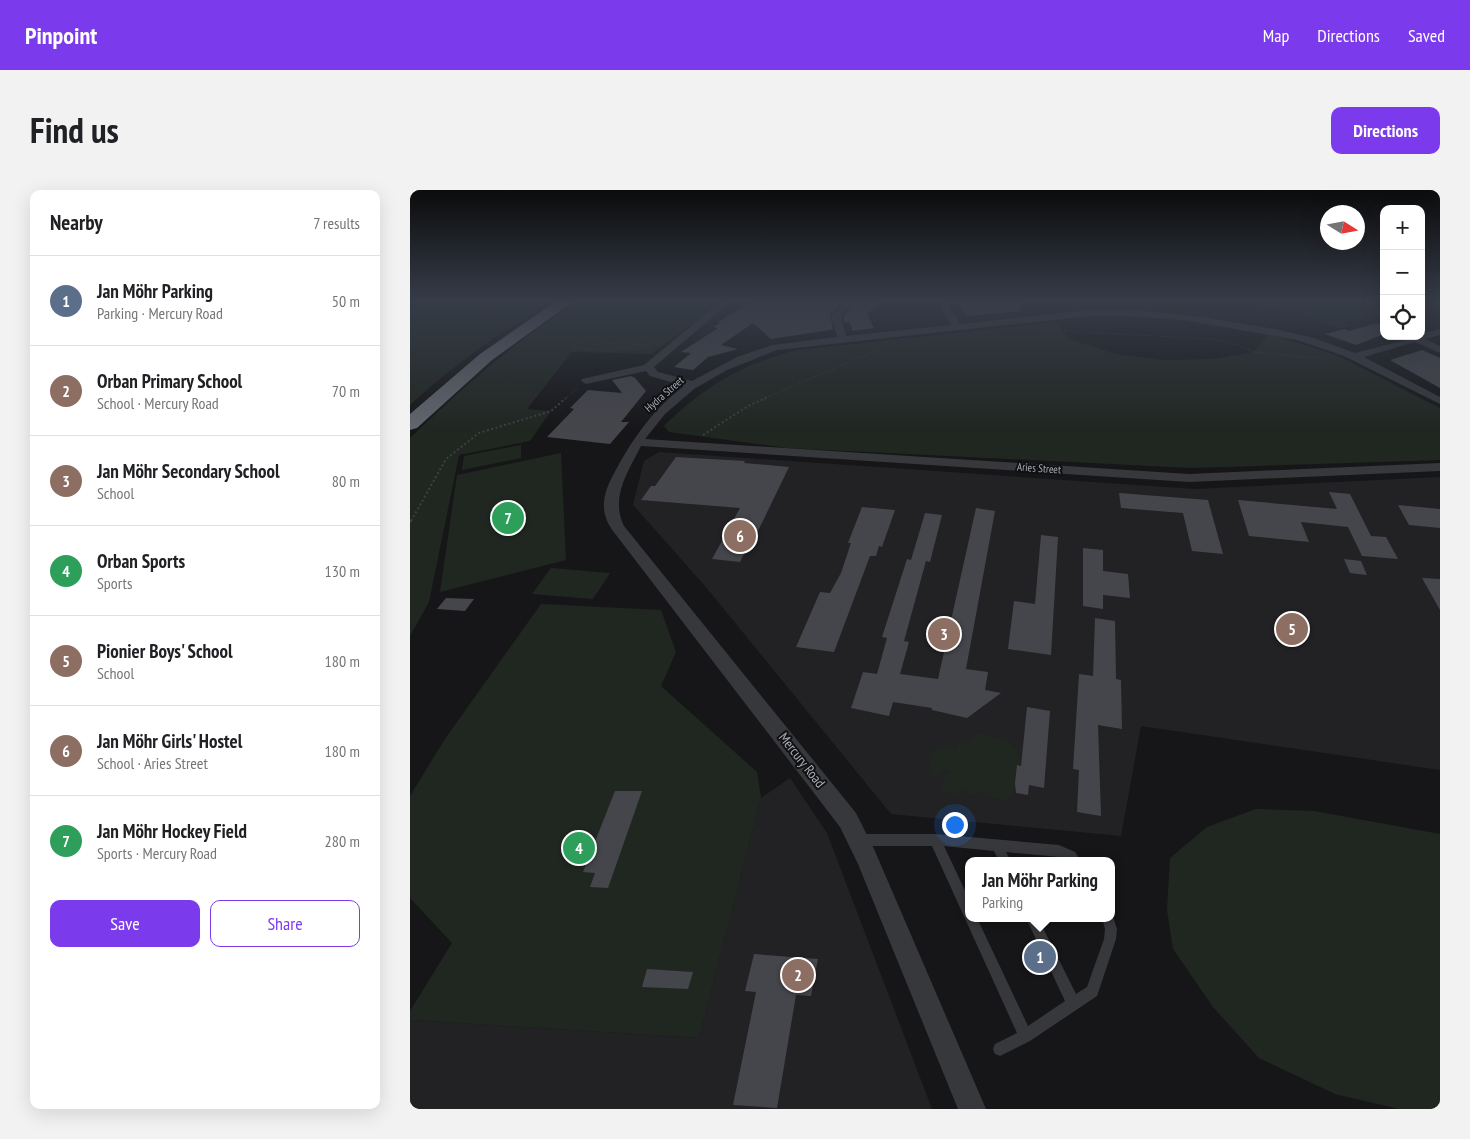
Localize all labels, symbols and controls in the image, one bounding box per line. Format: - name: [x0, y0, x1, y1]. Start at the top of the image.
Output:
- text: Pinpoint: [25, 20, 97, 51]
- text: Map: [1263, 24, 1289, 47]
- text: Directions: [1317, 24, 1380, 47]
- text: Saved: [1408, 24, 1445, 47]
- text: Find us: [30, 107, 119, 153]
- button: Directions: [1331, 107, 1440, 154]
- north arrow: [1320, 205, 1365, 250]
- map controls: [1380, 205, 1425, 340]
- button: +: [1380, 205, 1425, 250]
- text: Nearby: [50, 209, 103, 236]
- text: 7 results: [313, 213, 360, 233]
- button: −: [1380, 250, 1425, 295]
- text: Jan Möhr Parking: [97, 279, 213, 303]
- text: 1: [62, 291, 70, 311]
- text: 50 m: [332, 291, 360, 311]
- button: locate: [1380, 295, 1425, 340]
- text: Parking · Mercury Road: [97, 303, 223, 323]
- text: Orban Primary School: [97, 369, 242, 393]
- street label: Hydra Street: [642, 373, 686, 415]
- text: 2: [62, 381, 70, 401]
- text: 70 m: [332, 381, 360, 401]
- text: School · Mercury Road: [97, 393, 219, 413]
- text: Jan Möhr Secondary School: [97, 459, 280, 483]
- street label: Aries Street: [1017, 459, 1061, 477]
- text: 3: [62, 471, 70, 491]
- text: 80 m: [332, 471, 360, 491]
- text: School: [97, 483, 134, 503]
- pin: 7: [492, 499, 524, 537]
- pin: 6: [724, 517, 756, 555]
- text: Orban Sports: [97, 549, 185, 573]
- text: 4: [62, 561, 70, 581]
- text: 130 m: [325, 561, 360, 581]
- text: Sports: [97, 573, 132, 593]
- pin: 5: [1276, 610, 1308, 648]
- pin: 3: [928, 615, 960, 653]
- text: Pionier Boys' School: [97, 639, 233, 663]
- text: 5: [62, 651, 70, 671]
- text: 180 m: [325, 651, 360, 671]
- text: School: [97, 663, 134, 683]
- text: Jan Möhr Girls' Hostel: [97, 729, 242, 753]
- street label: Mercury Road: [775, 729, 829, 791]
- text: 6: [62, 741, 70, 761]
- text: 180 m: [325, 741, 360, 761]
- text: School · Aries Street: [97, 753, 208, 773]
- your location: [942, 812, 968, 838]
- text: Jan Möhr Hockey Field: [97, 819, 247, 843]
- pin: 4: [563, 829, 595, 867]
- text: 7: [62, 831, 70, 851]
- text: 280 m: [325, 831, 360, 851]
- text: Sports · Mercury Road: [97, 843, 217, 863]
- popup: [965, 857, 1115, 922]
- text: Jan Möhr Parking: [982, 868, 1098, 892]
- text: Parking: [982, 892, 1023, 912]
- button: Save: [50, 900, 200, 947]
- button: Share: [210, 900, 360, 947]
- pin: 1: [1024, 938, 1056, 976]
- pin: 2: [782, 956, 814, 994]

